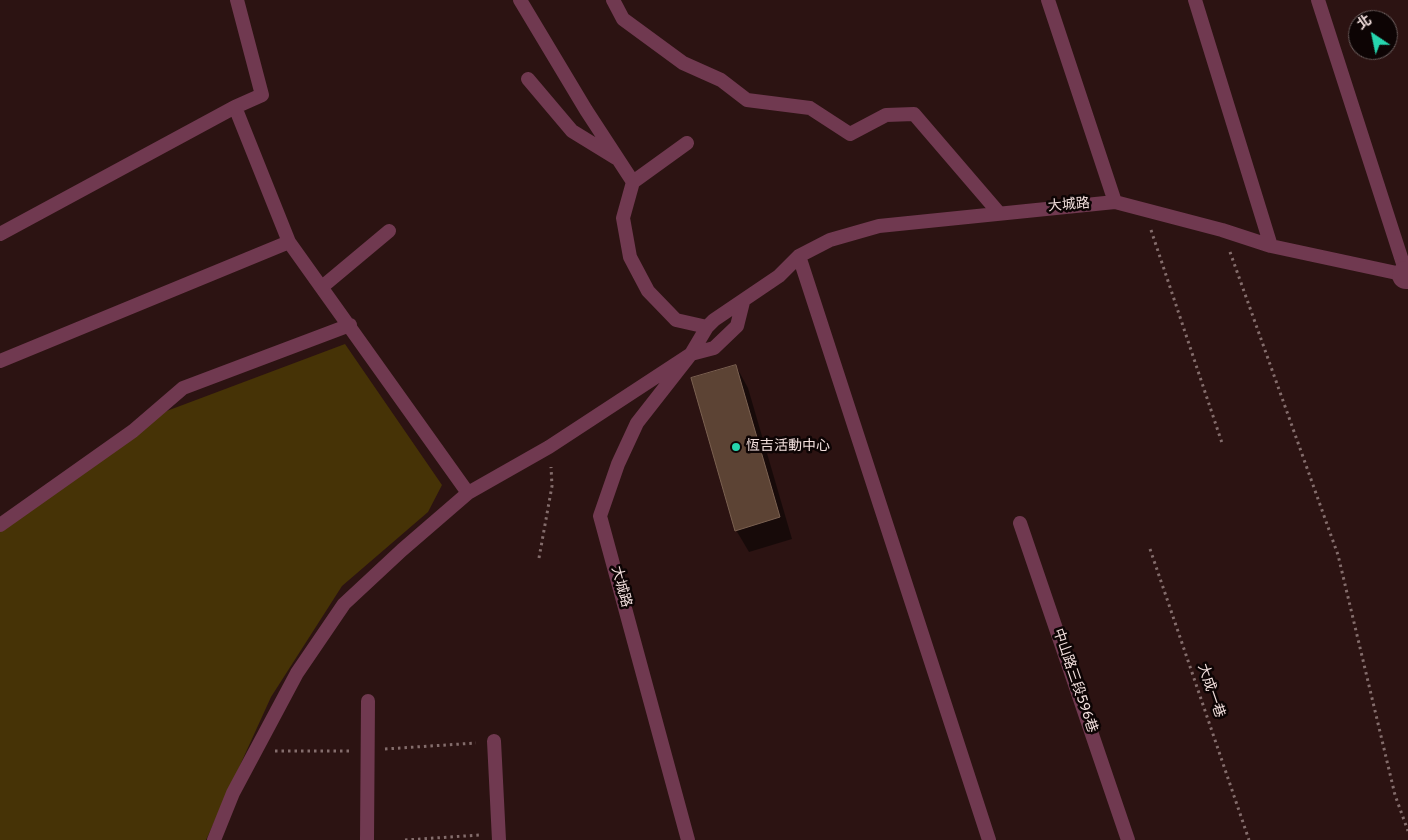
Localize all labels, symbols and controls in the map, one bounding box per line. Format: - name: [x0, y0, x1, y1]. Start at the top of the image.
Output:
- north arrow: [1348, 10, 1398, 60]
- text: 北: [1354, 12, 1375, 34]
- street label: 大城路: [1047, 196, 1091, 216]
- place label: 恆吉活動中心: [746, 439, 830, 455]
- marker: 恆吉活動中心: [730, 441, 742, 453]
- street label: 大城路: [606, 565, 634, 609]
- street label: 中山路三段596巷: [1048, 627, 1100, 735]
- street label: 大成一巷: [1193, 662, 1227, 720]

